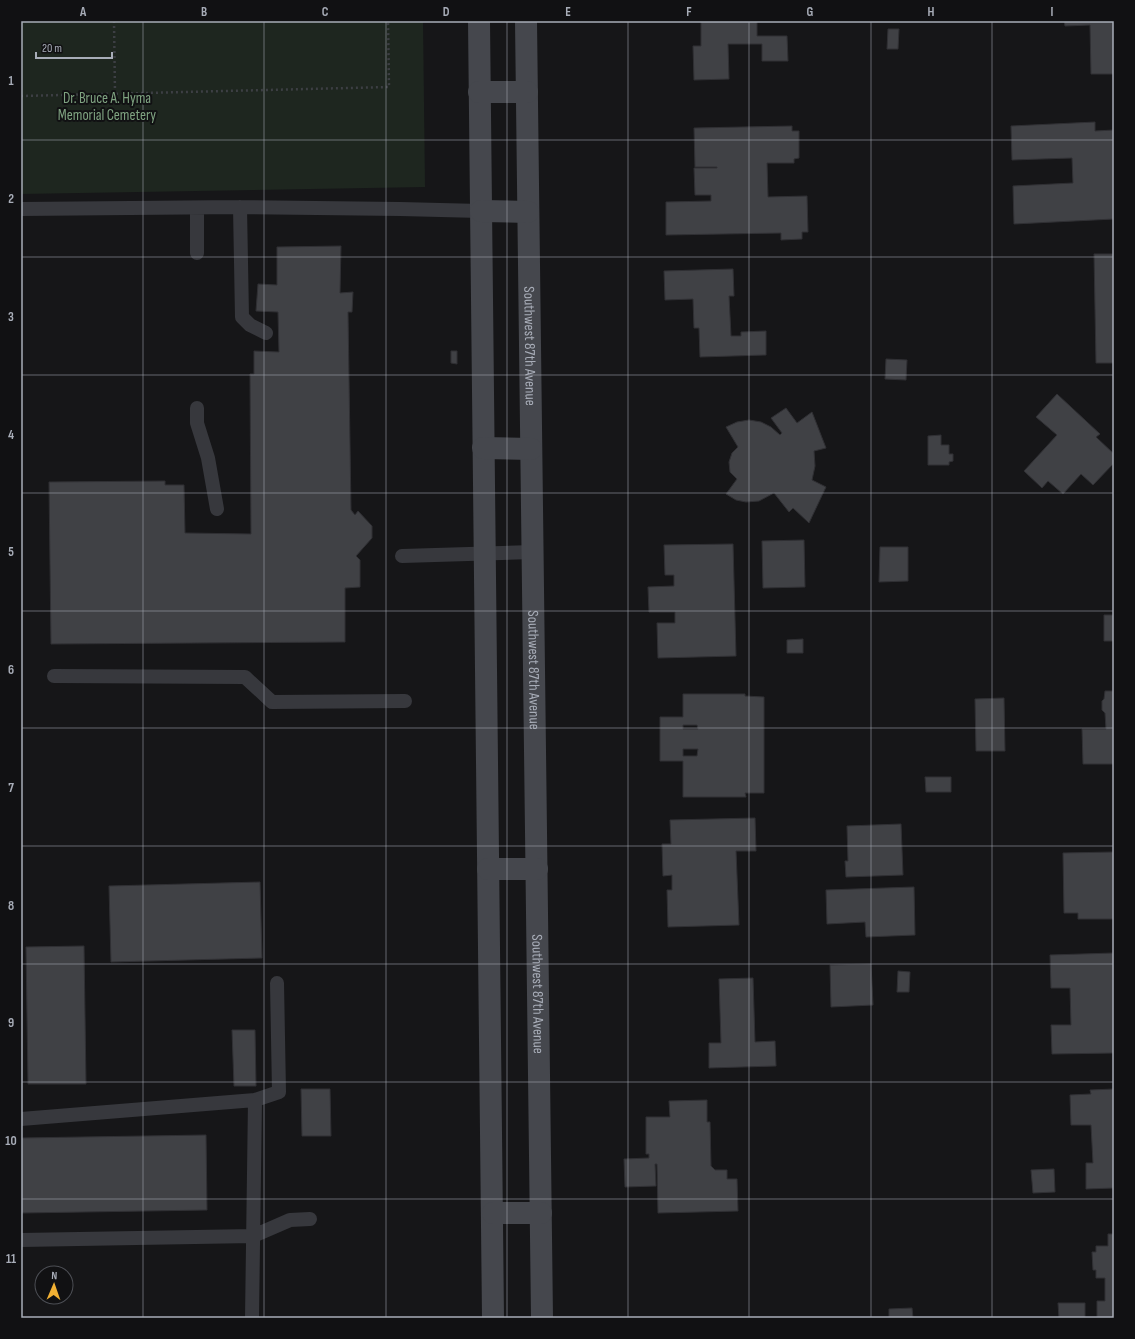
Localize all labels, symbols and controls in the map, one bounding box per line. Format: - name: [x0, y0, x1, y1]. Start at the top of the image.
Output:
- text: A: [79, 4, 87, 20]
- text: B: [201, 4, 207, 20]
- text: C: [322, 4, 329, 20]
- text: D: [443, 4, 450, 20]
- text: E: [565, 4, 571, 20]
- text: F: [686, 4, 692, 20]
- text: G: [807, 4, 814, 20]
- text: H: [928, 4, 935, 20]
- text: I: [1051, 4, 1054, 20]
- scale bar: [36, 34, 112, 60]
- text: 20 m: [42, 41, 62, 56]
- text: 1: [8, 73, 14, 89]
- park label: Dr. Bruce A. Hyma Memorial Cemetery: [58, 89, 156, 125]
- text: 2: [8, 191, 14, 207]
- street label: Southwest 87th Avenue: [519, 286, 540, 406]
- text: 3: [8, 309, 14, 325]
- text: 4: [8, 427, 14, 443]
- text: 5: [8, 544, 14, 560]
- street label: Southwest 87th Avenue: [523, 610, 544, 730]
- text: 6: [8, 662, 14, 678]
- text: 7: [8, 780, 14, 796]
- text: 8: [8, 898, 14, 914]
- street label: Southwest 87th Avenue: [527, 934, 548, 1054]
- text: 9: [8, 1015, 14, 1031]
- text: 10: [5, 1133, 17, 1149]
- text: 11: [6, 1251, 16, 1267]
- north arrow: [34, 1265, 74, 1305]
- text: N: [51, 1269, 58, 1282]

